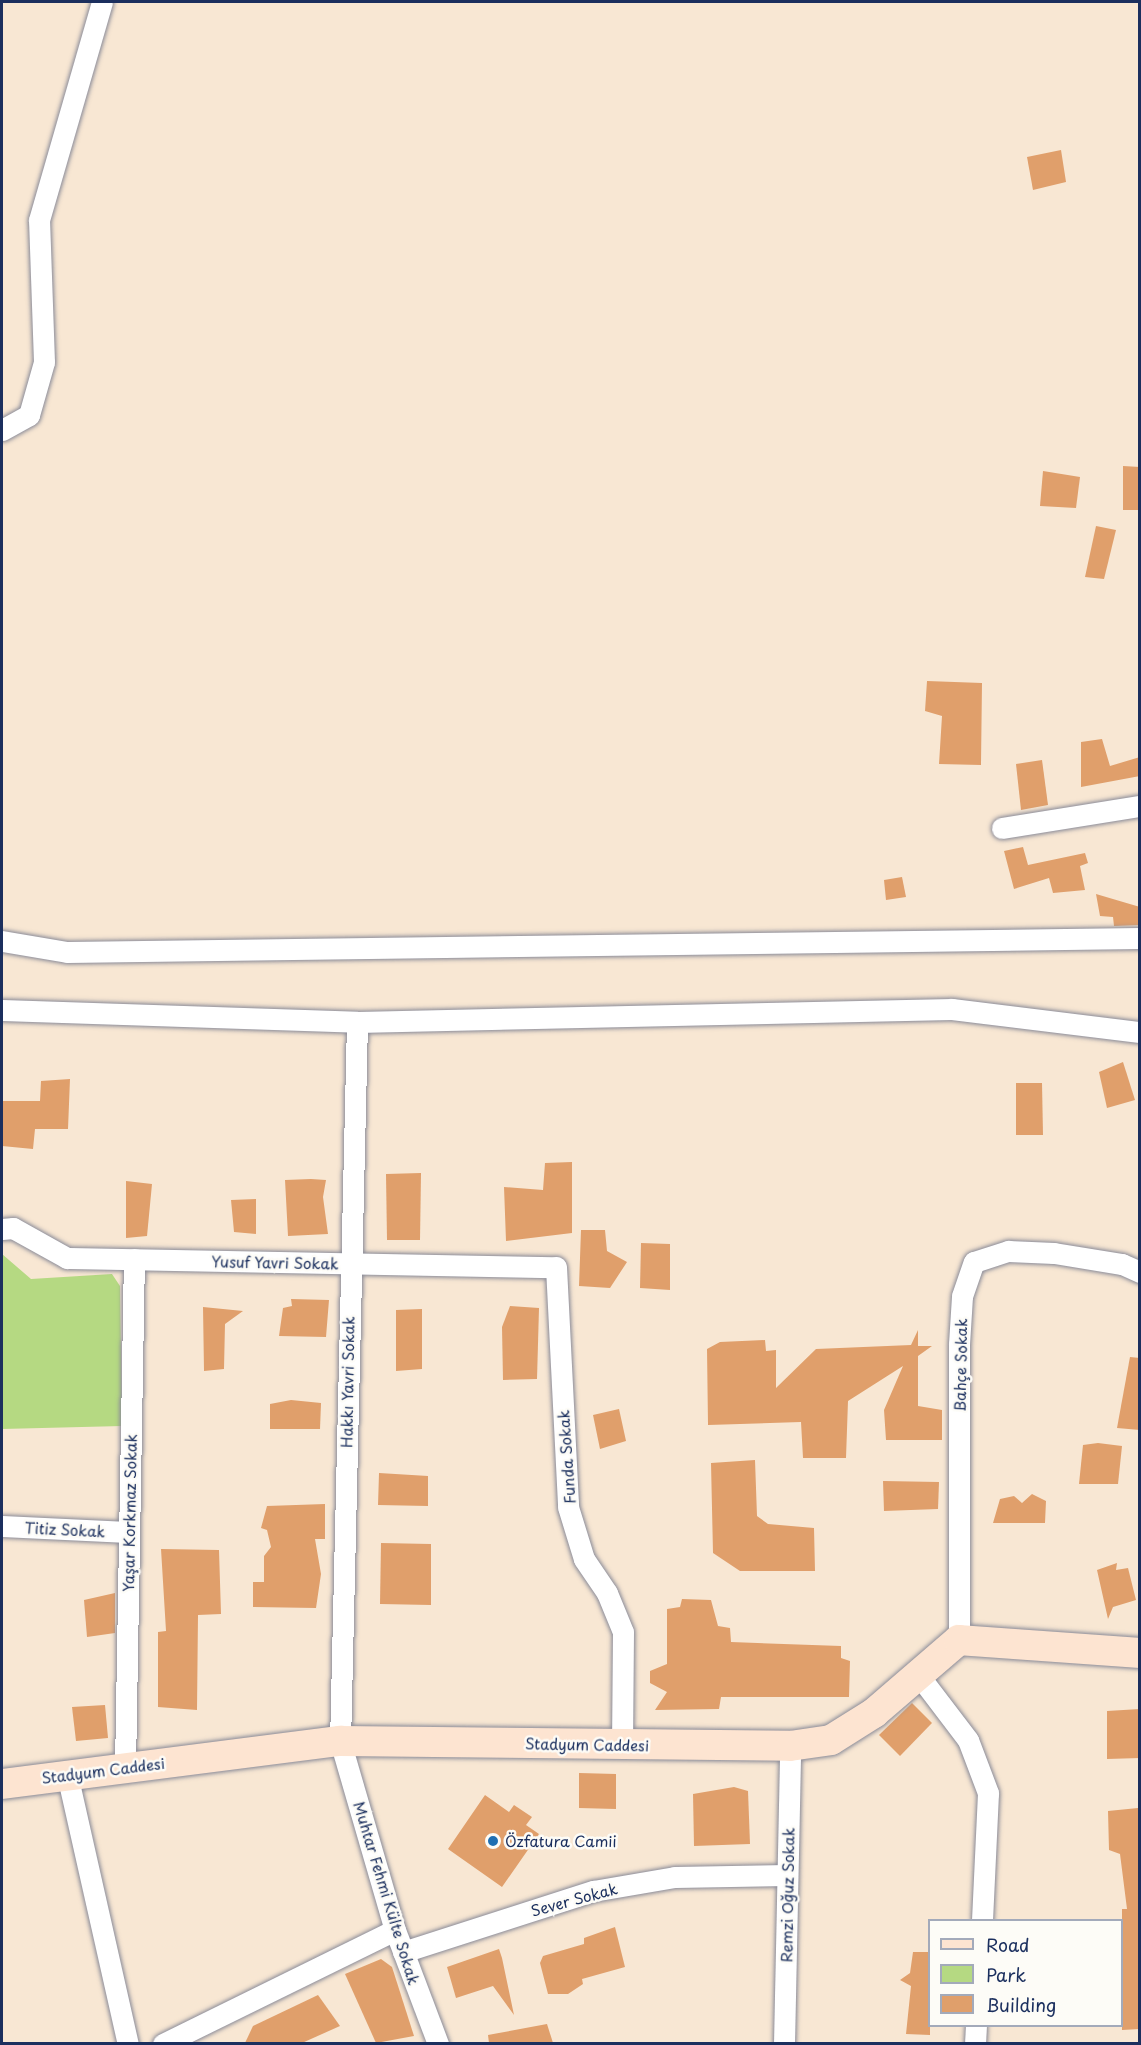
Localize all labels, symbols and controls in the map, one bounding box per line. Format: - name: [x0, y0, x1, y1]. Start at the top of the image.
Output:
- street label: Yusuf Yavri Sokak: [210, 1252, 340, 1272]
- street label: Hakkı Yavri Sokak: [337, 1315, 357, 1449]
- street label: Bahçe Sokak: [950, 1317, 970, 1413]
- street label: Funda Sokak: [554, 1410, 578, 1504]
- street label: Yaşar Korkmaz Sokak: [119, 1433, 139, 1593]
- street label: Titiz Sokak: [24, 1518, 106, 1540]
- street label: Stadyum Caddesi: [524, 1734, 650, 1754]
- street label: Stadyum Caddesi: [40, 1753, 166, 1787]
- street label: Muhtar Fehmi Külte Sokak: [350, 1798, 424, 1988]
- street label: Remzi Oğuz Sokak: [777, 1828, 797, 1962]
- place label: Özfatura Camii: [505, 1832, 616, 1850]
- marker: Özfatura Camii: [486, 1834, 500, 1848]
- street label: Sever Sokak: [529, 1879, 619, 1919]
- legend: [928, 1919, 1123, 2027]
- text: Road: [986, 1931, 1030, 1958]
- text: Park: [986, 1961, 1026, 1988]
- text: Building: [986, 1991, 1056, 2018]

